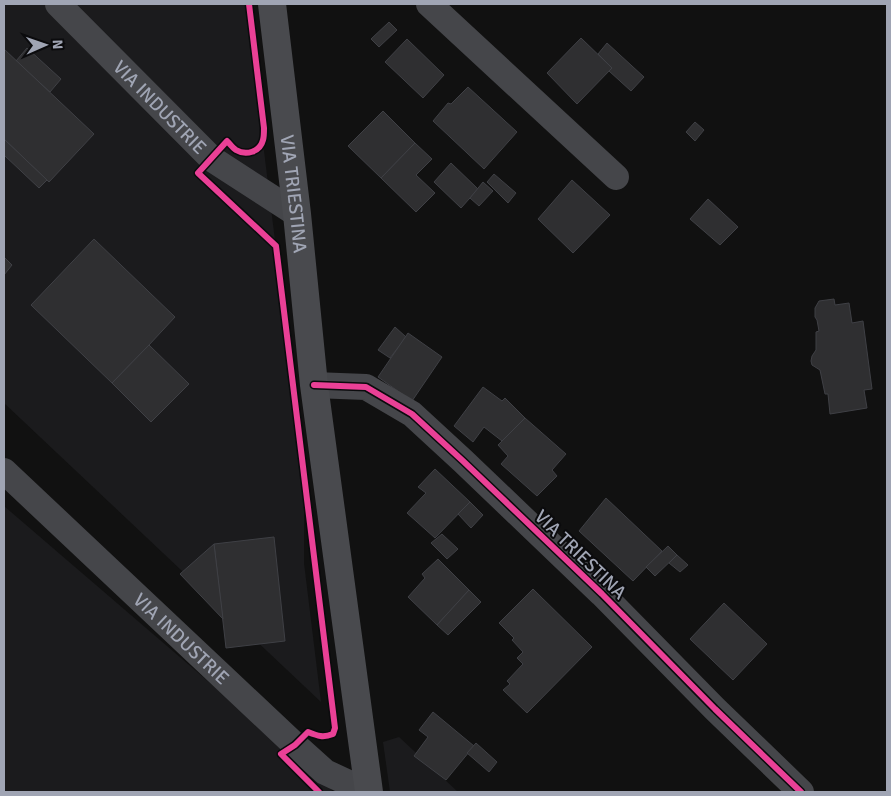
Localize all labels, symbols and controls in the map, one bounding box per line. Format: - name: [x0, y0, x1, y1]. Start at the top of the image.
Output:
- north arrow: [20, 20, 70, 70]
- text: N: [49, 39, 66, 50]
- street label: VIA INDUSTRIE: [108, 55, 211, 160]
- street label: VIA TRIESTINA: [275, 133, 312, 254]
- street label: VIA TRIESTINA: [529, 505, 632, 605]
- street label: VIA INDUSTRIE: [128, 588, 234, 690]

